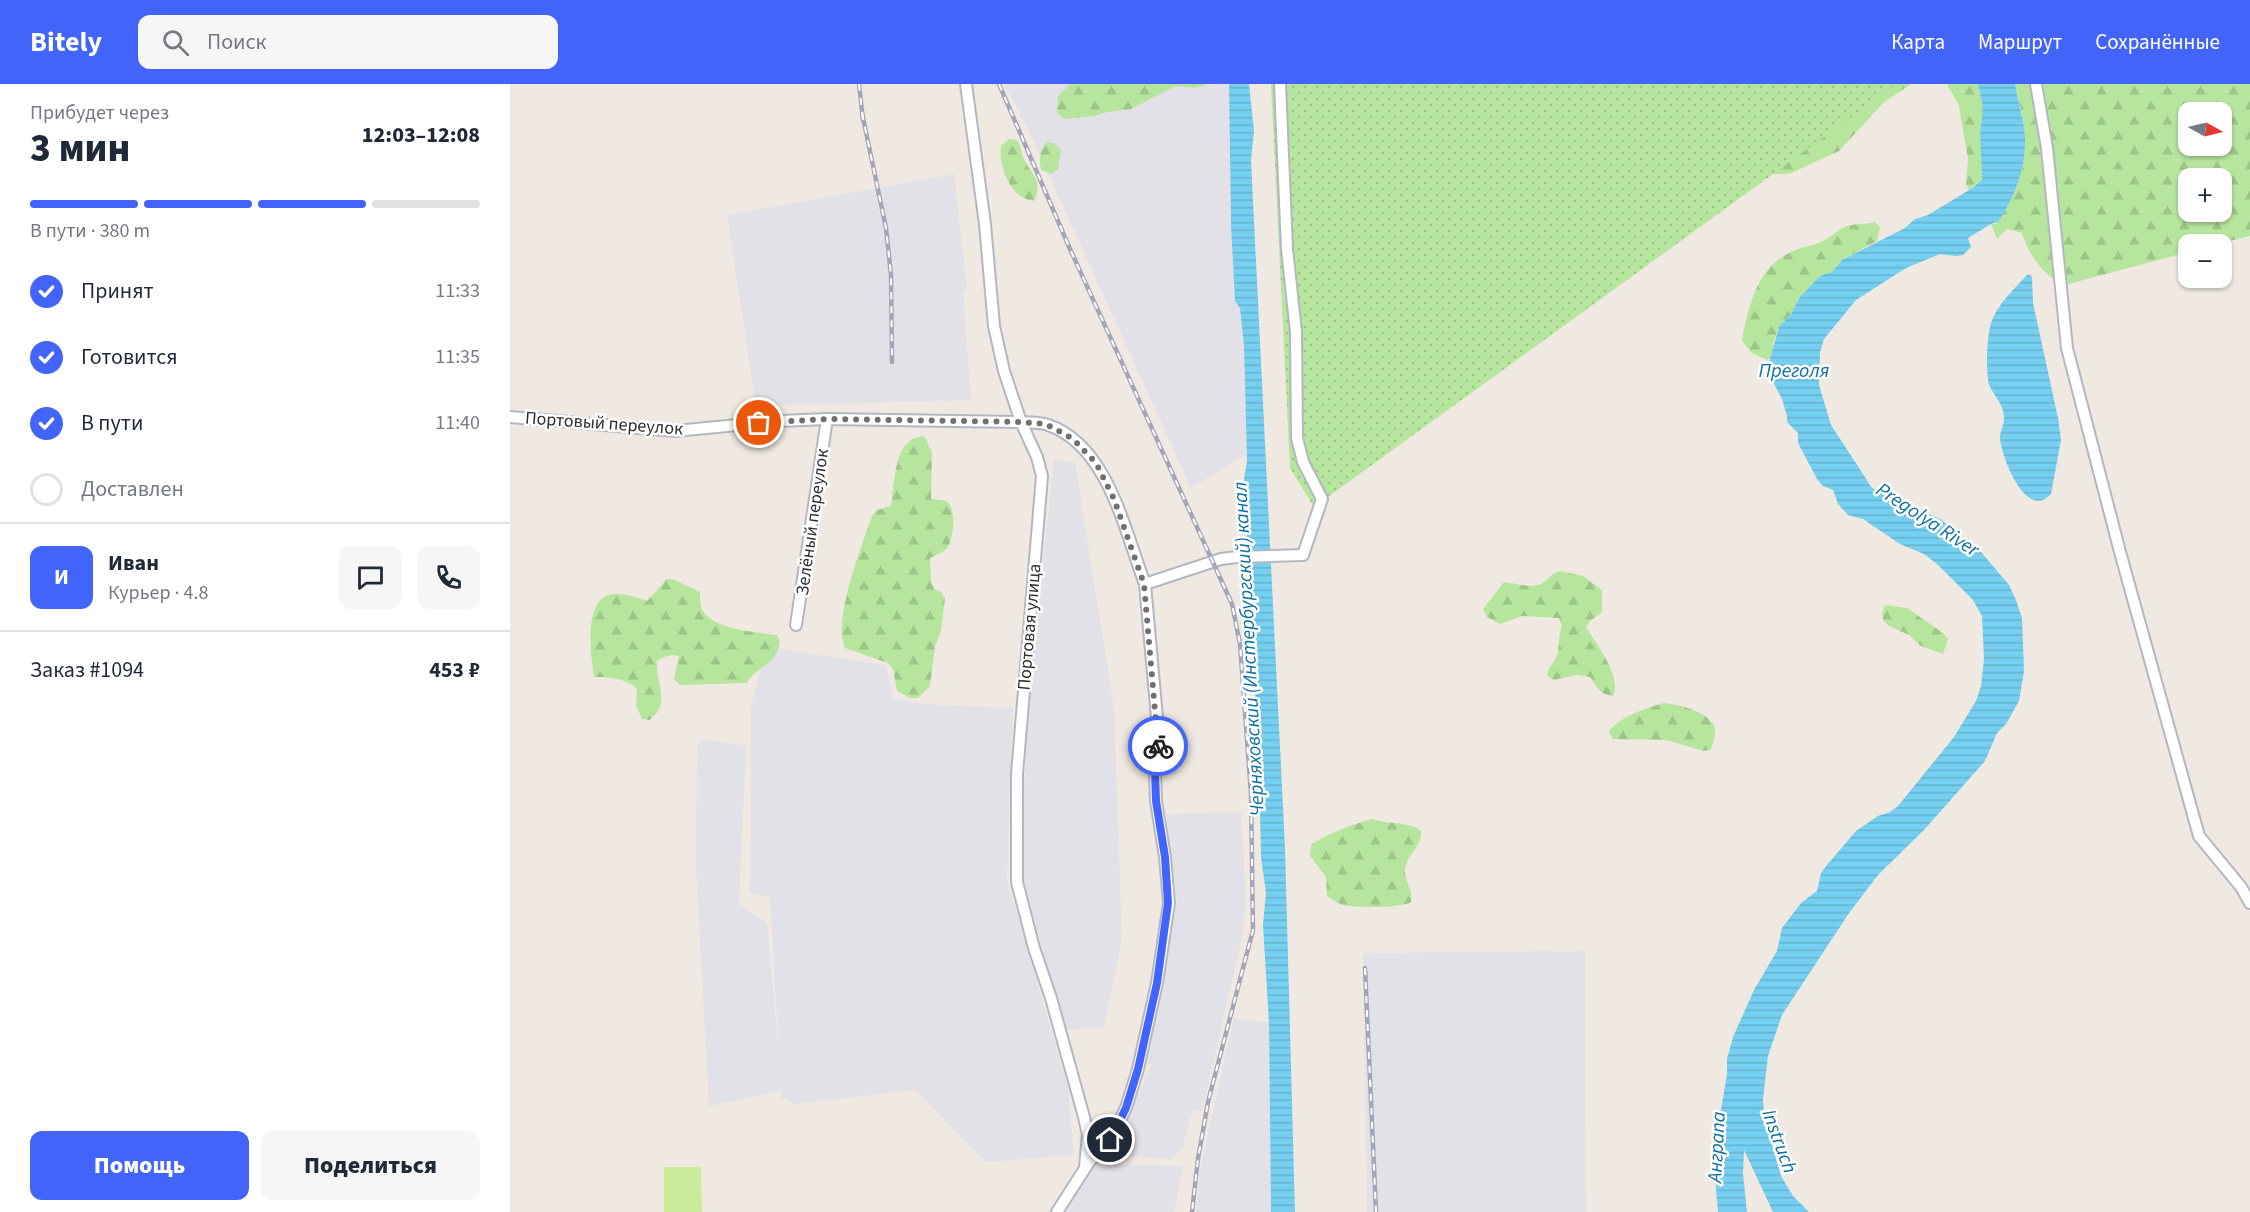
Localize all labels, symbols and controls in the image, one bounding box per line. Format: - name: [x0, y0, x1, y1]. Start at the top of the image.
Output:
- search box: [138, 15, 558, 69]
- text: Bitely: [30, 22, 102, 62]
- icon: search: [159, 26, 192, 59]
- text: Поиск: [207, 26, 266, 58]
- text: Карта: [1891, 27, 1945, 57]
- text: Маршрут: [1978, 27, 2062, 57]
- text: Сохранённые: [2095, 27, 2220, 57]
- text: Прибудет через: [30, 99, 169, 127]
- north arrow: [2178, 102, 2232, 156]
- map controls: [2178, 102, 2232, 288]
- text: 12:03–12:08: [362, 119, 480, 151]
- text: 3 мин: [30, 121, 130, 177]
- button: +: [2178, 168, 2232, 222]
- text: В пути · 380 m: [30, 217, 150, 245]
- button: −: [2178, 234, 2232, 288]
- icon: check: [30, 275, 63, 308]
- text: Принят: [81, 275, 154, 307]
- text: 11:33: [435, 277, 480, 305]
- icon: check: [30, 341, 63, 374]
- text: Готовится: [81, 341, 178, 373]
- text: 11:35: [435, 343, 480, 371]
- water label: Преголя: [1759, 357, 1829, 385]
- pin: [733, 397, 784, 448]
- street label: Портовый переулок: [524, 406, 684, 441]
- icon: bag: [742, 406, 775, 439]
- icon: check: [30, 407, 63, 440]
- text: В пути: [81, 407, 143, 439]
- text: 11:40: [435, 409, 480, 437]
- street label: Зелёный переулок: [790, 447, 835, 597]
- text: Доставлен: [81, 473, 184, 505]
- water label: Pregolya River: [1870, 476, 1985, 564]
- water label: Черняховский (Инстербургский) канал: [1226, 481, 1272, 817]
- button: chat: [339, 546, 402, 609]
- button: phone: [417, 546, 480, 609]
- text: Иван: [108, 547, 159, 579]
- text: И: [54, 561, 69, 593]
- street label: Портовая улица: [1012, 563, 1047, 691]
- text: Курьер · 4.8: [108, 579, 208, 607]
- text: Заказ #1094: [30, 654, 144, 686]
- text: 453 ₽: [429, 654, 480, 686]
- courier: [1128, 716, 1188, 776]
- icon: bike: [1142, 730, 1175, 763]
- water label: Instruch: [1755, 1105, 1804, 1177]
- water label: Анграпа: [1701, 1110, 1733, 1185]
- pin: [1084, 1114, 1135, 1165]
- icon: home: [1093, 1123, 1126, 1156]
- button: Помощь: [30, 1131, 249, 1200]
- button: Поделиться: [261, 1131, 480, 1200]

